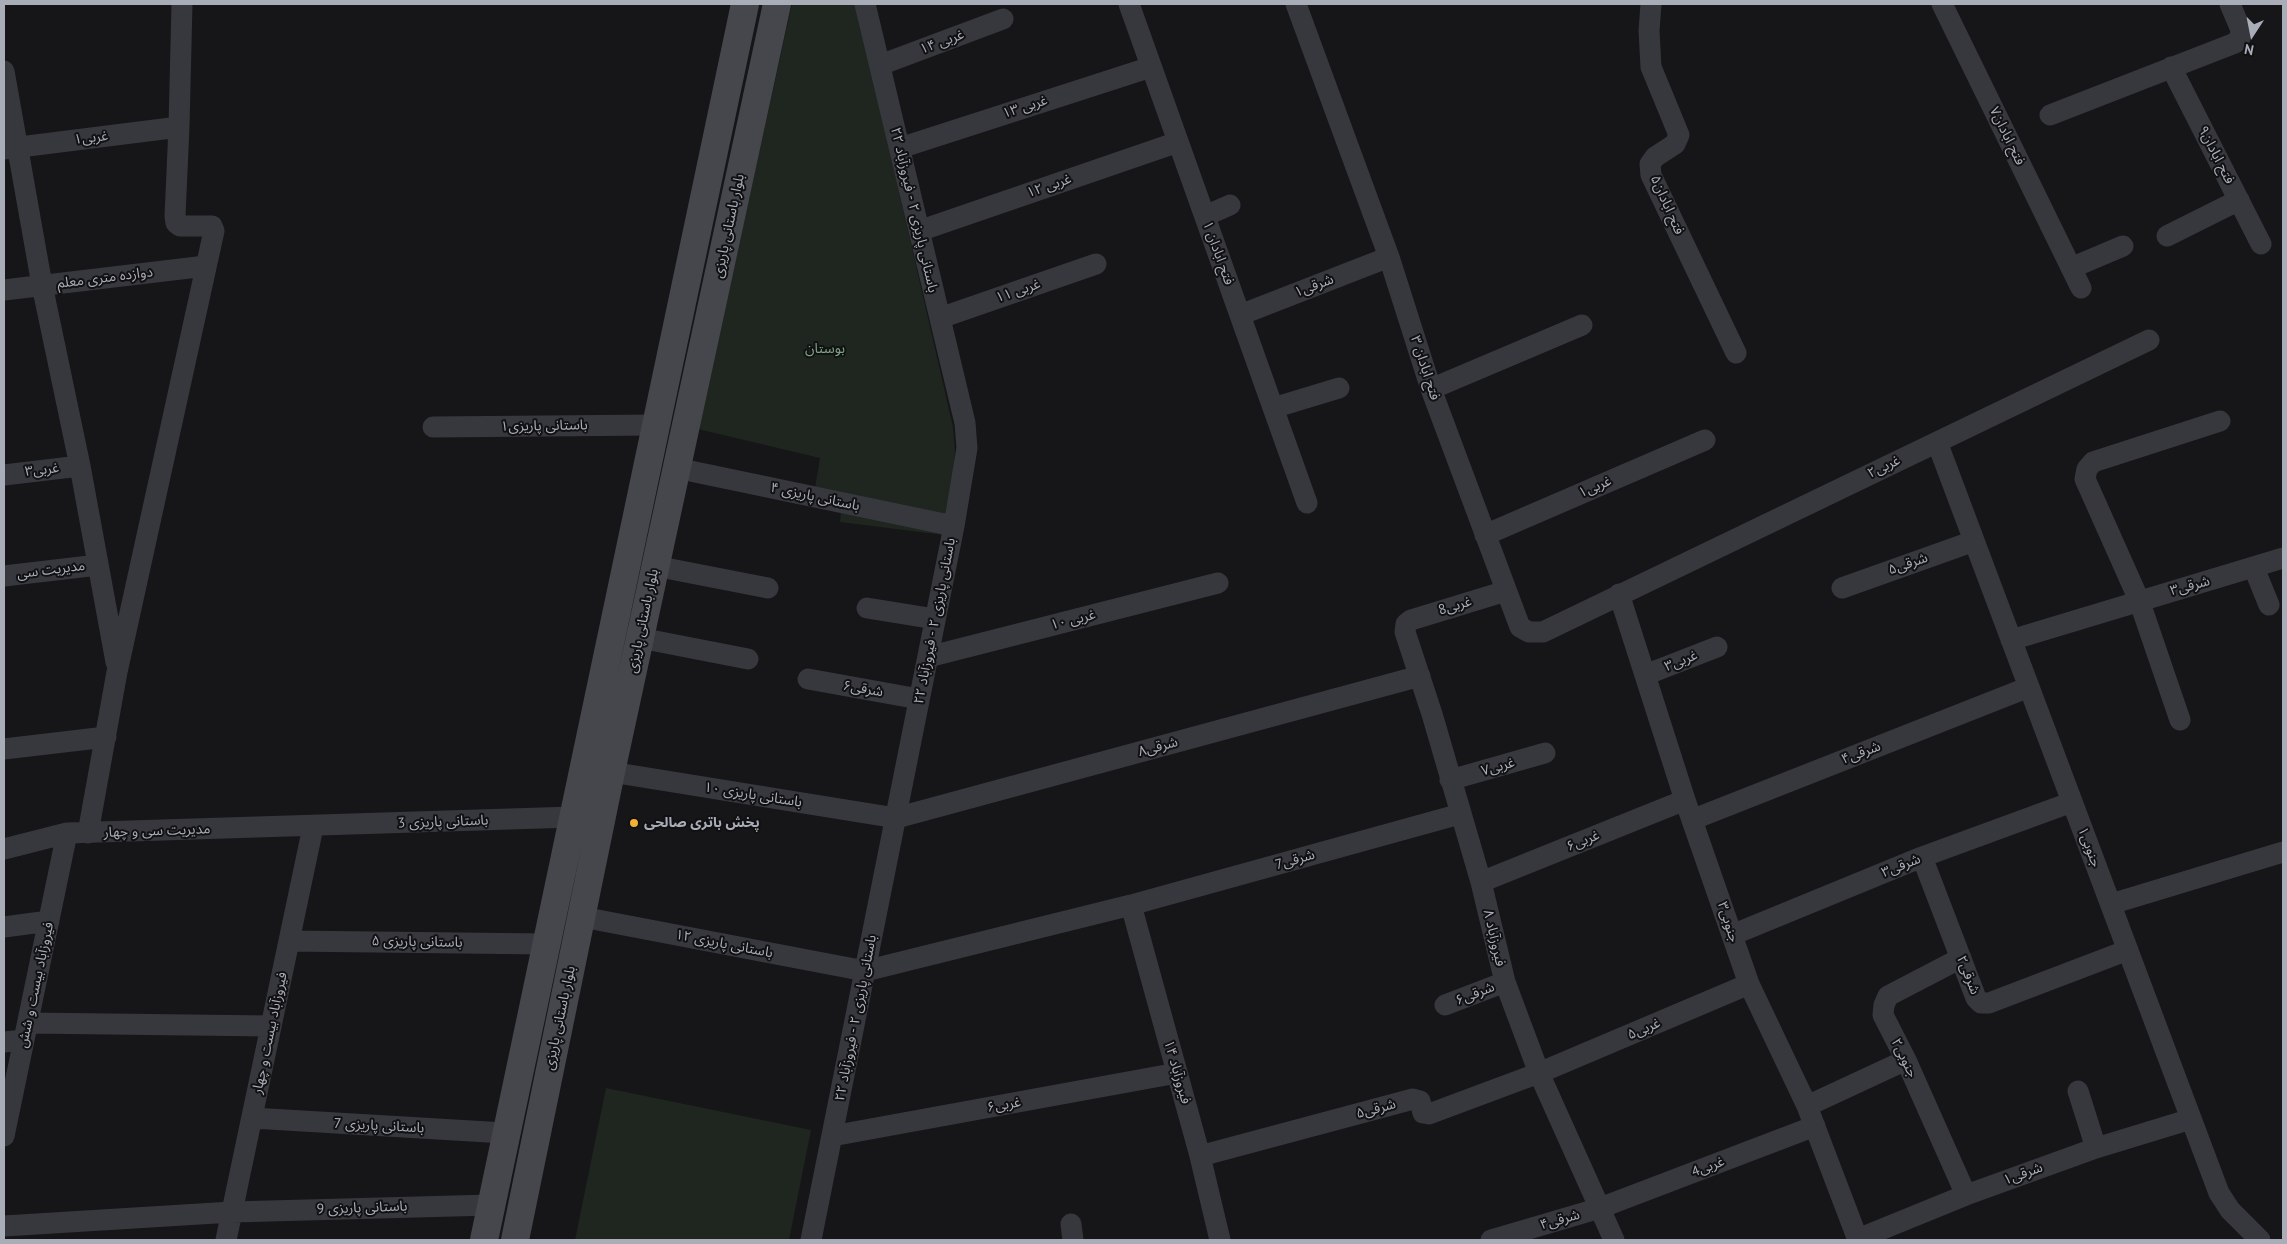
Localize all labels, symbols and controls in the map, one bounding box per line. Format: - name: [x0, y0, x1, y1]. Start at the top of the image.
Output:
- north arrow: [2227, 10, 2277, 60]
- street label: غربی ۱۴: [918, 26, 966, 58]
- text: N: [2243, 40, 2255, 59]
- street label: غربی ۱۳: [1001, 92, 1049, 122]
- street label: فتح ابادان۷: [1986, 104, 2028, 168]
- street label: فتح ابادان۹: [2194, 123, 2238, 187]
- street label: باستانی پاریزی ۲ - فیروزآباد ۲۲: [887, 126, 941, 294]
- street label: غربی۱: [73, 128, 109, 148]
- street label: غربی ۱۲: [1025, 171, 1073, 201]
- street label: بلوار باستانی پاریزی: [710, 172, 748, 280]
- street label: فتح ابادان۵: [1646, 173, 1688, 237]
- street label: فتح ابادان ۱: [1199, 219, 1237, 287]
- street label: دوازده متری معلم: [56, 264, 154, 292]
- street label: شرقی۱: [1292, 271, 1336, 301]
- street label: غربی ۱۱: [994, 276, 1042, 306]
- street label: فتح ابادان ۳: [1407, 334, 1443, 402]
- park label: بوستان: [805, 341, 845, 357]
- street label: باستانی پاریزی۱: [500, 417, 588, 435]
- street label: غربی۲: [1865, 452, 1903, 482]
- street label: غربی۳: [24, 460, 60, 480]
- street label: غربی۱: [1576, 473, 1614, 501]
- street label: باستانی پاریزی ۴: [769, 479, 861, 515]
- street label: باستانی پاریزی ۲ - فیروزآباد ۲۲: [911, 536, 959, 706]
- street label: شرقی۵: [1886, 549, 1930, 579]
- street label: مدیریت سی: [16, 557, 86, 583]
- street label: بلوار باستانی پاریزی: [624, 567, 662, 675]
- street label: شرقی۳: [2168, 573, 2212, 599]
- street label: غربی8: [1436, 593, 1474, 619]
- street label: غربی ۱۰: [1049, 606, 1097, 634]
- street label: غربی۳: [1662, 647, 1700, 675]
- street label: شرقی۶: [842, 677, 884, 701]
- street label: شرقی۸: [1136, 734, 1180, 760]
- street label: شرقی۴: [1839, 738, 1883, 768]
- street label: غربی۷: [1479, 754, 1517, 780]
- street label: باستانی پاریزی ۱۰: [703, 779, 803, 811]
- street label: باستانی پاریزی 3: [397, 812, 489, 832]
- place label: پخش باتری صالحی: [644, 815, 760, 831]
- marker: پخش باتری صالحی: [628, 817, 640, 829]
- street label: مدیریت سی و چهار: [103, 821, 211, 841]
- street label: جنوبی۱: [2074, 825, 2104, 869]
- street label: غربی۶: [1564, 827, 1602, 855]
- street label: شرقی7: [1273, 846, 1317, 874]
- street label: شرقی۳: [1879, 851, 1923, 881]
- street label: جنوبی۳: [1714, 900, 1742, 944]
- street label: فیروزآباد ۸: [1479, 908, 1509, 968]
- street label: فیروزآباد بیست و شش: [14, 921, 58, 1049]
- street label: باستانی پاریزی ۱۲: [674, 926, 774, 962]
- street label: باستانی پاریزی ۵: [371, 933, 463, 951]
- street label: باستانی پاریزی ۲ - فیروزآباد ۲۲: [832, 933, 880, 1103]
- street label: شرقی۲: [1953, 953, 1983, 997]
- street label: بلوار باستانی پاریزی: [541, 964, 579, 1072]
- street label: فیروزآباد بیست و چهار: [249, 971, 291, 1095]
- street label: شرقی۶: [1453, 979, 1497, 1009]
- street label: غربی۵: [1625, 1015, 1663, 1043]
- street label: جنوبی۲: [1887, 1036, 1921, 1080]
- street label: فیروزآباد ۱۴: [1160, 1038, 1194, 1106]
- street label: غربی۶: [986, 1094, 1022, 1116]
- street label: شرقی۵: [1354, 1096, 1398, 1122]
- street label: باستانی پاریزی 7: [333, 1115, 425, 1137]
- street label: غربی4: [1689, 1153, 1727, 1181]
- street label: شرقی۱: [2001, 1159, 2045, 1189]
- street label: باستانی پاریزی 9: [316, 1198, 408, 1218]
- street label: شرقی۴: [1538, 1206, 1582, 1234]

